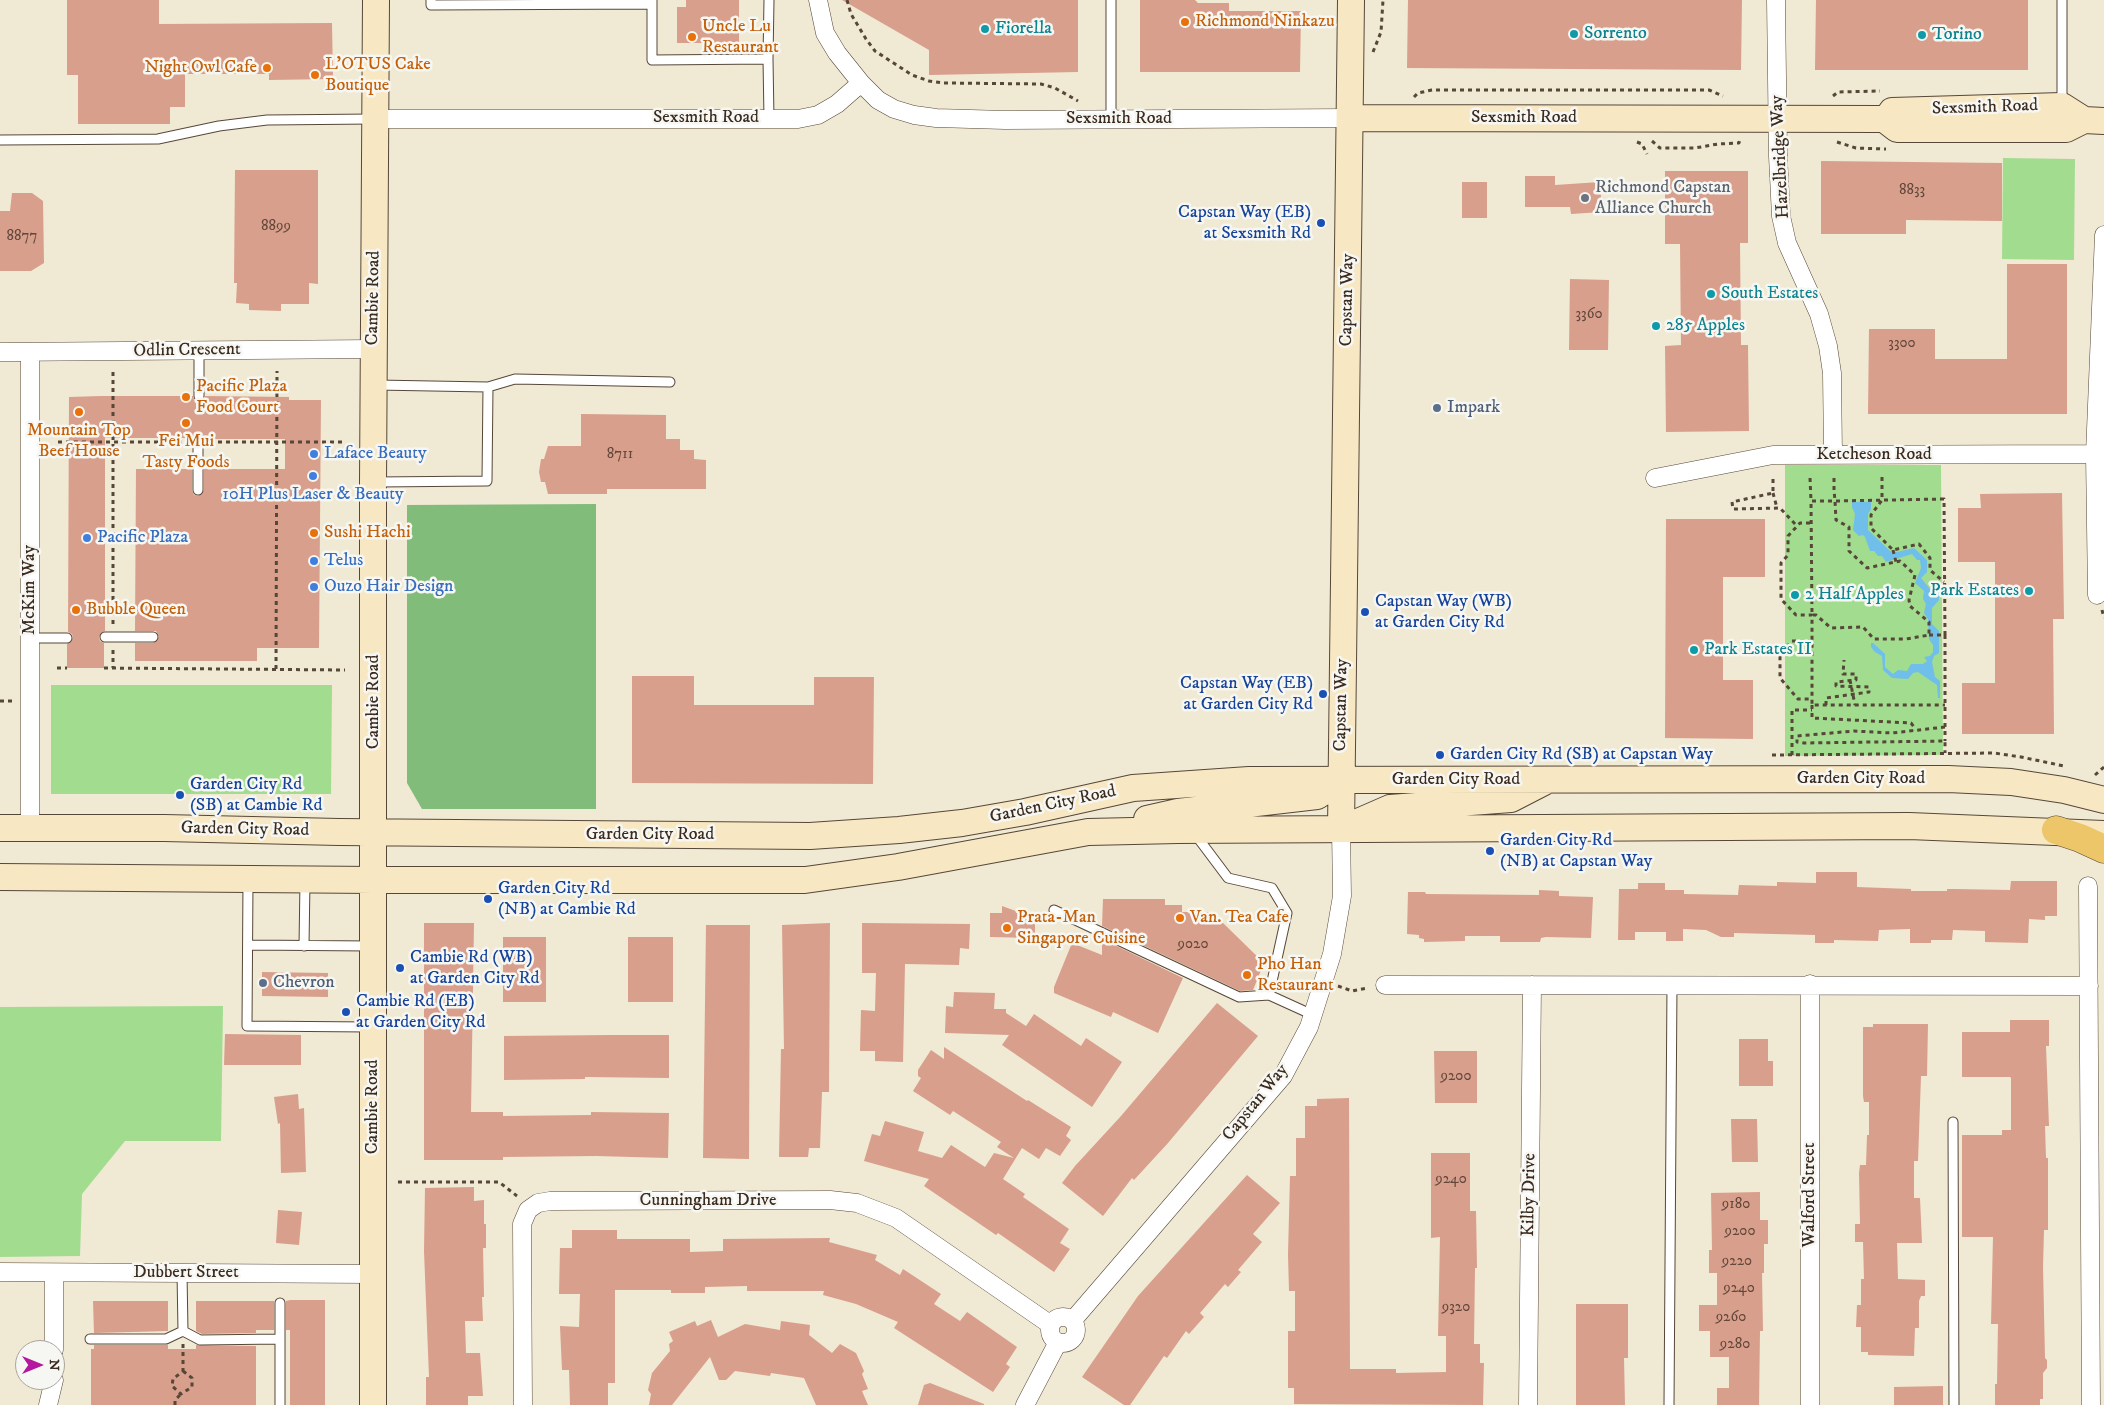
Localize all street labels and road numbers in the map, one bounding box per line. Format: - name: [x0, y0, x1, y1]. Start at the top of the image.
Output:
- street label: Hazelbridge Way: [1767, 95, 1795, 219]
- street label: Sexsmith Road: [1932, 95, 2038, 121]
- street label: Sexsmith Road: [653, 107, 759, 129]
- street label: Sexsmith Road: [1471, 107, 1577, 129]
- street label: Sexsmith Road: [1066, 108, 1172, 130]
- street label: Cambie Road: [362, 250, 386, 346]
- street label: Capstan Way: [1336, 253, 1360, 347]
- street label: Odlin Crescent: [133, 339, 241, 363]
- street label: Ketcheson Road: [1816, 444, 1932, 466]
- street label: McKim Way: [19, 545, 41, 635]
- street label: Cambie Road: [363, 655, 385, 749]
- street label: Capstan Way: [1330, 658, 1354, 752]
- street label: Garden City Road: [1797, 768, 1925, 790]
- street label: Garden City Road: [1392, 769, 1520, 791]
- street label: Garden City Road: [988, 781, 1118, 829]
- street label: Garden City Road: [181, 818, 309, 842]
- street label: Garden City Road: [586, 824, 714, 846]
- street label: Cambie Road: [362, 1060, 384, 1154]
- street label: Capstan Way: [1218, 1060, 1294, 1146]
- street label: Walford Street: [1799, 1143, 1821, 1247]
- street label: Kilby Drive: [1518, 1153, 1542, 1237]
- street label: Cunningham Drive: [640, 1190, 776, 1212]
- street label: Dubbert Street: [133, 1262, 239, 1284]

